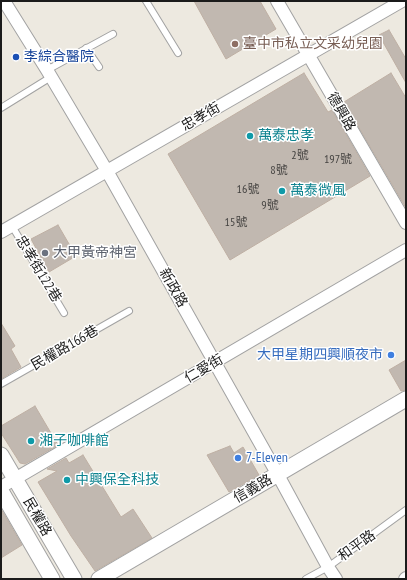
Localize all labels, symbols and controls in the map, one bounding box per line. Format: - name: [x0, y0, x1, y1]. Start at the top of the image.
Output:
- place label: 臺中市私立文采幼兒園: [243, 36, 383, 52]
- marker: 臺中市私立文采幼兒園: [230, 39, 240, 49]
- place label: 李綜合醫院: [24, 49, 94, 65]
- marker: 李綜合醫院: [11, 52, 21, 62]
- street label: 德興路: [323, 90, 359, 134]
- street label: 忠孝街: [179, 99, 223, 135]
- place label: 萬泰忠孝: [258, 128, 314, 144]
- marker: 萬泰忠孝: [245, 131, 255, 141]
- house number: 2號: [291, 149, 309, 163]
- house number: 197號: [324, 153, 352, 167]
- house number: 8號: [270, 164, 288, 178]
- house number: 16號: [237, 183, 259, 197]
- place label: 萬泰微風: [290, 183, 346, 199]
- marker: 萬泰微風: [277, 186, 287, 196]
- house number: 9號: [261, 199, 279, 213]
- house number: 15號: [225, 216, 247, 230]
- street label: 忠孝街122巷: [12, 233, 64, 305]
- place label: 大甲黃帝神宮: [53, 245, 137, 261]
- marker: 大甲黃帝神宮: [40, 248, 50, 258]
- street label: 新政路: [155, 266, 191, 310]
- street label: 民權路166巷: [28, 322, 102, 374]
- place label: 大甲星期四興順夜市: [257, 347, 383, 363]
- marker: 大甲星期四興順夜市: [386, 350, 396, 360]
- street label: 仁愛街: [182, 351, 226, 387]
- place label: 湘子咖啡館: [39, 433, 109, 449]
- marker: 湘子咖啡館: [26, 436, 36, 446]
- place label: 7-Eleven: [246, 450, 288, 466]
- marker: 7-Eleven: [233, 453, 243, 463]
- street label: 信義路: [231, 471, 275, 507]
- place label: 中興保全科技: [75, 472, 159, 488]
- marker: 中興保全科技: [62, 475, 72, 485]
- street label: 民權路: [19, 495, 55, 539]
- street label: 和平路: [335, 527, 379, 565]

